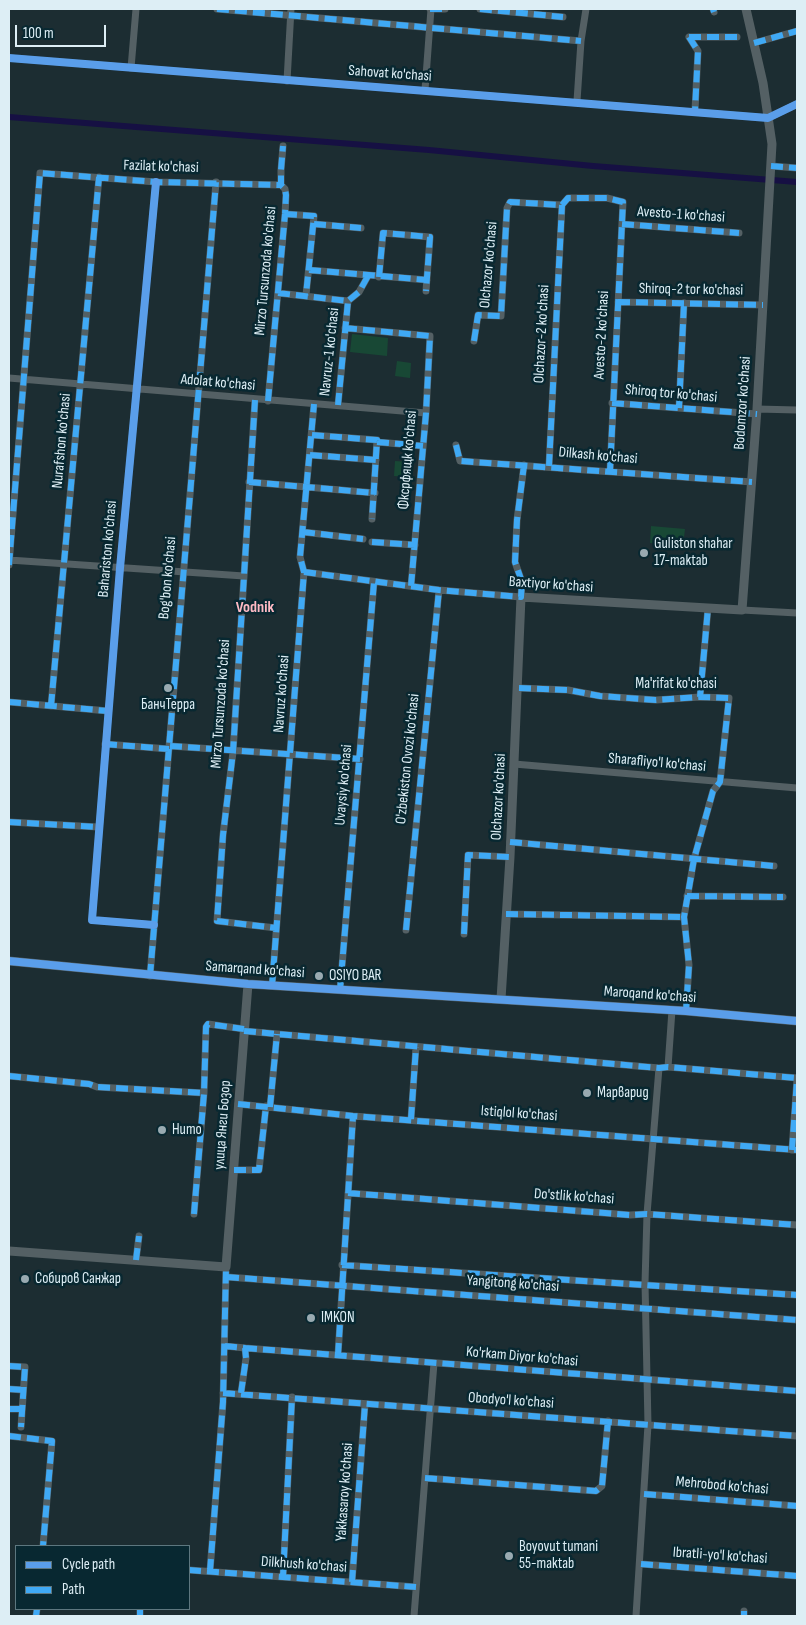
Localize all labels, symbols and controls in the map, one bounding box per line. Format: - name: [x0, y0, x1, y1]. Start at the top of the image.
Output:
- scale bar: [18, 15, 109, 47]
- text: 100 m: [23, 24, 54, 43]
- street label: Sahovat ko'chasi: [348, 62, 432, 86]
- street label: Fazilat ko'chasi: [123, 157, 199, 177]
- street label: Avesto-1 ko'chasi: [637, 203, 725, 227]
- street label: Mirzo Tursunzoda ko'chasi: [251, 206, 281, 336]
- street label: Olchazor ko'chasi: [476, 221, 502, 309]
- street label: Shiroq-2 tor ko'chasi: [639, 280, 743, 300]
- street label: Olchazor-2 ko'chasi: [530, 284, 554, 384]
- street label: Avesto-2 ko'chasi: [591, 290, 613, 380]
- street label: Navruz-1 ko'chasi: [316, 307, 344, 397]
- street label: Bodomzor ko'chasi: [731, 356, 755, 450]
- street label: Adolat ko'chasi: [180, 371, 256, 395]
- street label: Shiroq tor ko'chasi: [624, 381, 718, 407]
- street label: Nurafshon ko'chasi: [49, 393, 75, 489]
- street label: Фксрфящк ko'chasi: [395, 410, 421, 510]
- street label: Dilkash ko'chasi: [558, 444, 638, 468]
- street label: Bahariston ko'chasi: [95, 500, 121, 598]
- place label: Guliston shahar 17-maktab: [654, 535, 733, 570]
- street label: Bog'bon ko'chasi: [155, 536, 181, 620]
- marker: Guliston shahar 17-maktab: [638, 547, 650, 559]
- street label: Baxtiyor ko'chasi: [508, 573, 594, 597]
- district label: Vodnik: [236, 598, 274, 618]
- street label: Mirzo Tursunzoda ko'chasi: [208, 639, 234, 769]
- street label: Navruz ko'chasi: [270, 655, 294, 733]
- street label: Ma'rifat ko'chasi: [635, 675, 717, 693]
- marker: БанчТерра: [162, 682, 174, 694]
- street label: O'zbekiston Ovozi ko'chasi: [392, 693, 424, 825]
- place label: БанчТерра: [141, 696, 195, 714]
- street label: Uvaysiy ko'chasi: [331, 744, 357, 826]
- street label: Sharafliyo'l ko'chasi: [607, 750, 707, 776]
- street label: Olchazor ko'chasi: [488, 753, 510, 841]
- street label: Samarqand ko'chasi: [205, 958, 305, 982]
- place label: OSIYO BAR: [329, 967, 381, 985]
- marker: OSIYO BAR: [313, 970, 325, 982]
- street label: Maroqand ko'chasi: [603, 983, 697, 1007]
- street label: улица Янги Бозор: [211, 1080, 235, 1170]
- place label: Марварид: [597, 1084, 649, 1102]
- marker: Марварид: [581, 1087, 593, 1099]
- street label: Istiqlol ko'chasi: [480, 1102, 558, 1126]
- place label: Humo: [172, 1121, 202, 1139]
- marker: Humo: [156, 1124, 168, 1136]
- street label: Do'stlik ko'chasi: [533, 1185, 615, 1209]
- place label: Собиров Санжар: [35, 1270, 121, 1288]
- street label: Yangitong ko'chasi: [466, 1272, 560, 1296]
- marker: Собиров Санжар: [19, 1273, 31, 1285]
- place label: IMKON: [321, 1309, 355, 1327]
- marker: IMKON: [305, 1312, 317, 1324]
- street label: Ko'rkam Diyor ko'chasi: [465, 1343, 579, 1371]
- street label: Obodyo'l ko'chasi: [467, 1389, 555, 1413]
- street label: Yakkasaroy ko'chasi: [333, 1442, 357, 1542]
- street label: Mehrobod ko'chasi: [675, 1473, 769, 1499]
- place label: Boyovut tumani 55-maktab: [519, 1538, 598, 1573]
- street label: Ibratli-yo'l ko'chasi: [672, 1544, 768, 1568]
- legend: [15, 1545, 190, 1610]
- marker: Boyovut tumani 55-maktab: [503, 1550, 515, 1562]
- street label: Dilkhush ko'chasi: [260, 1553, 348, 1577]
- text: Cycle path: [62, 1555, 115, 1574]
- text: Path: [62, 1580, 85, 1599]

